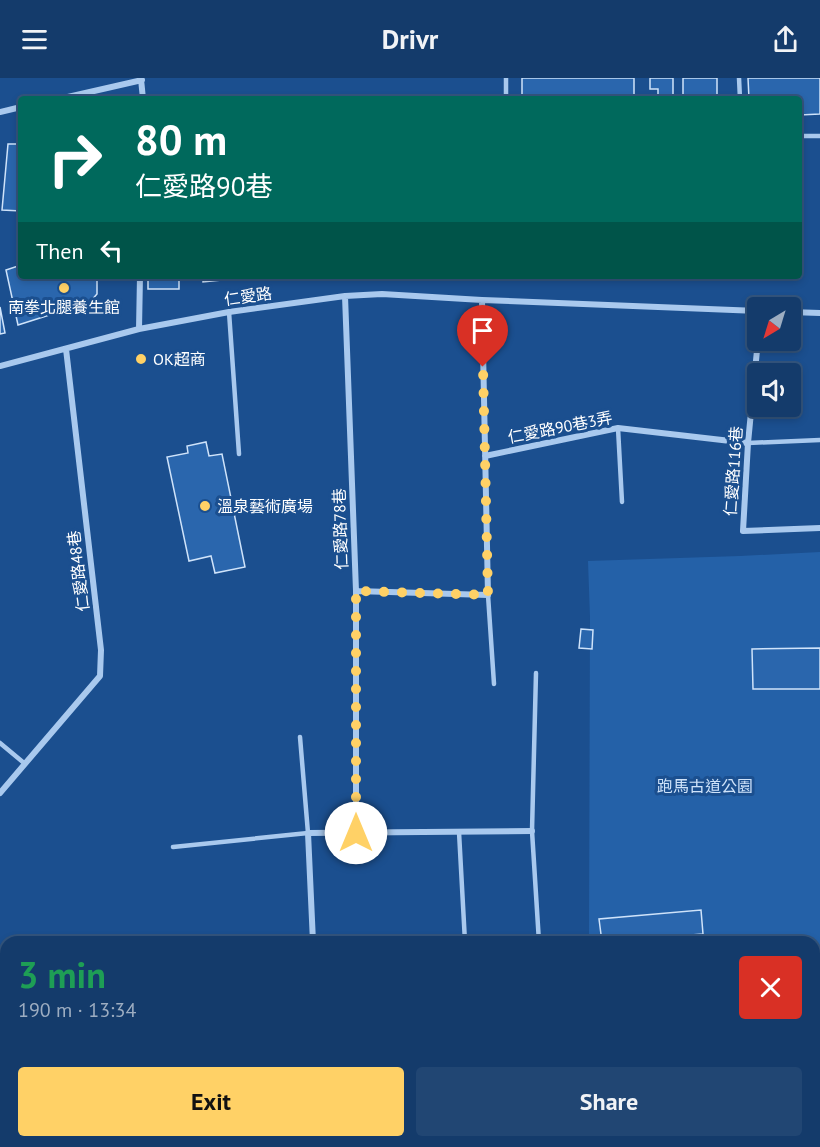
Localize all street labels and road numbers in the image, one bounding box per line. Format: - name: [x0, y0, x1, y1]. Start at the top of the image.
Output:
- street label: 仁愛路: [223, 283, 273, 309]
- street label: 仁愛路90巷3弄: [506, 407, 614, 447]
- street label: 仁愛路116巷: [720, 425, 746, 517]
- street label: 仁愛路78巷: [329, 488, 351, 570]
- street label: 仁愛路48巷: [63, 529, 93, 613]

